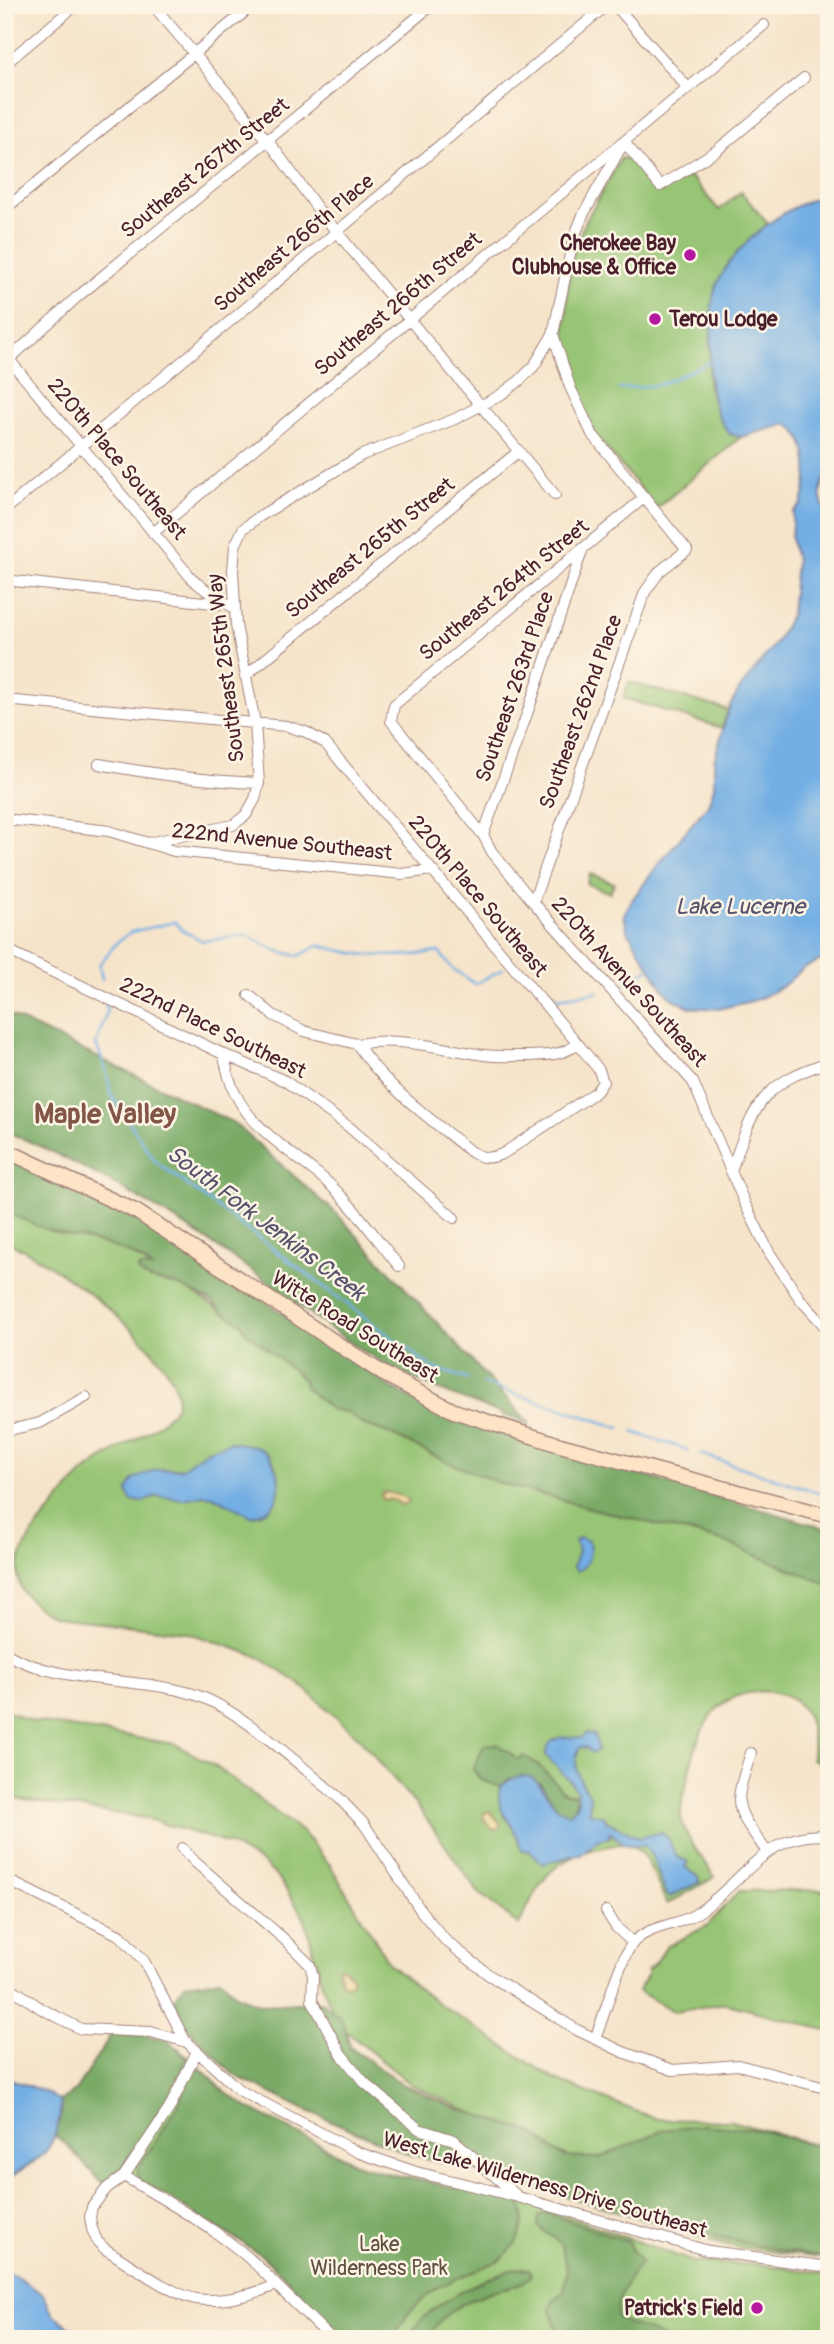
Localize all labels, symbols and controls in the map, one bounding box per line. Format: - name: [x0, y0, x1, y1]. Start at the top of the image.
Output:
- street label: Southeast 267th Street: [115, 91, 295, 244]
- street label: Southeast 266th Place: [208, 168, 380, 318]
- street label: Southeast 266th Street: [309, 226, 488, 382]
- place label: Cherokee Bay Clubhouse & Office: [512, 230, 677, 281]
- marker: Cherokee Bay Clubhouse & Office: [682, 247, 698, 263]
- place label: Terou Lodge: [668, 306, 778, 333]
- marker: Terou Lodge: [647, 311, 663, 327]
- street label: 220th Place Southeast: [41, 373, 193, 546]
- street label: Southeast 265th Street: [280, 471, 461, 625]
- street label: Southeast 264th Street: [414, 513, 595, 667]
- street label: Southeast 265th Way: [201, 572, 251, 764]
- street label: Southeast 263rd Place: [470, 587, 561, 786]
- street label: Southeast 262nd Place: [533, 611, 629, 813]
- street label: 220th Place Southeast: [402, 810, 554, 983]
- street label: 222nd Avenue Southeast: [170, 817, 394, 867]
- street label: 220th Avenue Southeast: [545, 891, 713, 1073]
- water label: Lake Lucerne: [675, 892, 808, 921]
- street label: 222nd Place Southeast: [115, 971, 311, 1085]
- district label: Maple Valley: [34, 1097, 176, 1132]
- water label: South Fork Jenkins Creek: [161, 1139, 373, 1308]
- street label: Witte Road Southeast: [266, 1265, 444, 1390]
- street label: West Lake Wilderness Drive Southeast: [380, 2126, 711, 2244]
- park label: Lake Wilderness Park: [310, 2231, 448, 2282]
- place label: Patrick's Field: [624, 2295, 743, 2322]
- marker: Patrick's Field: [749, 2300, 765, 2316]

